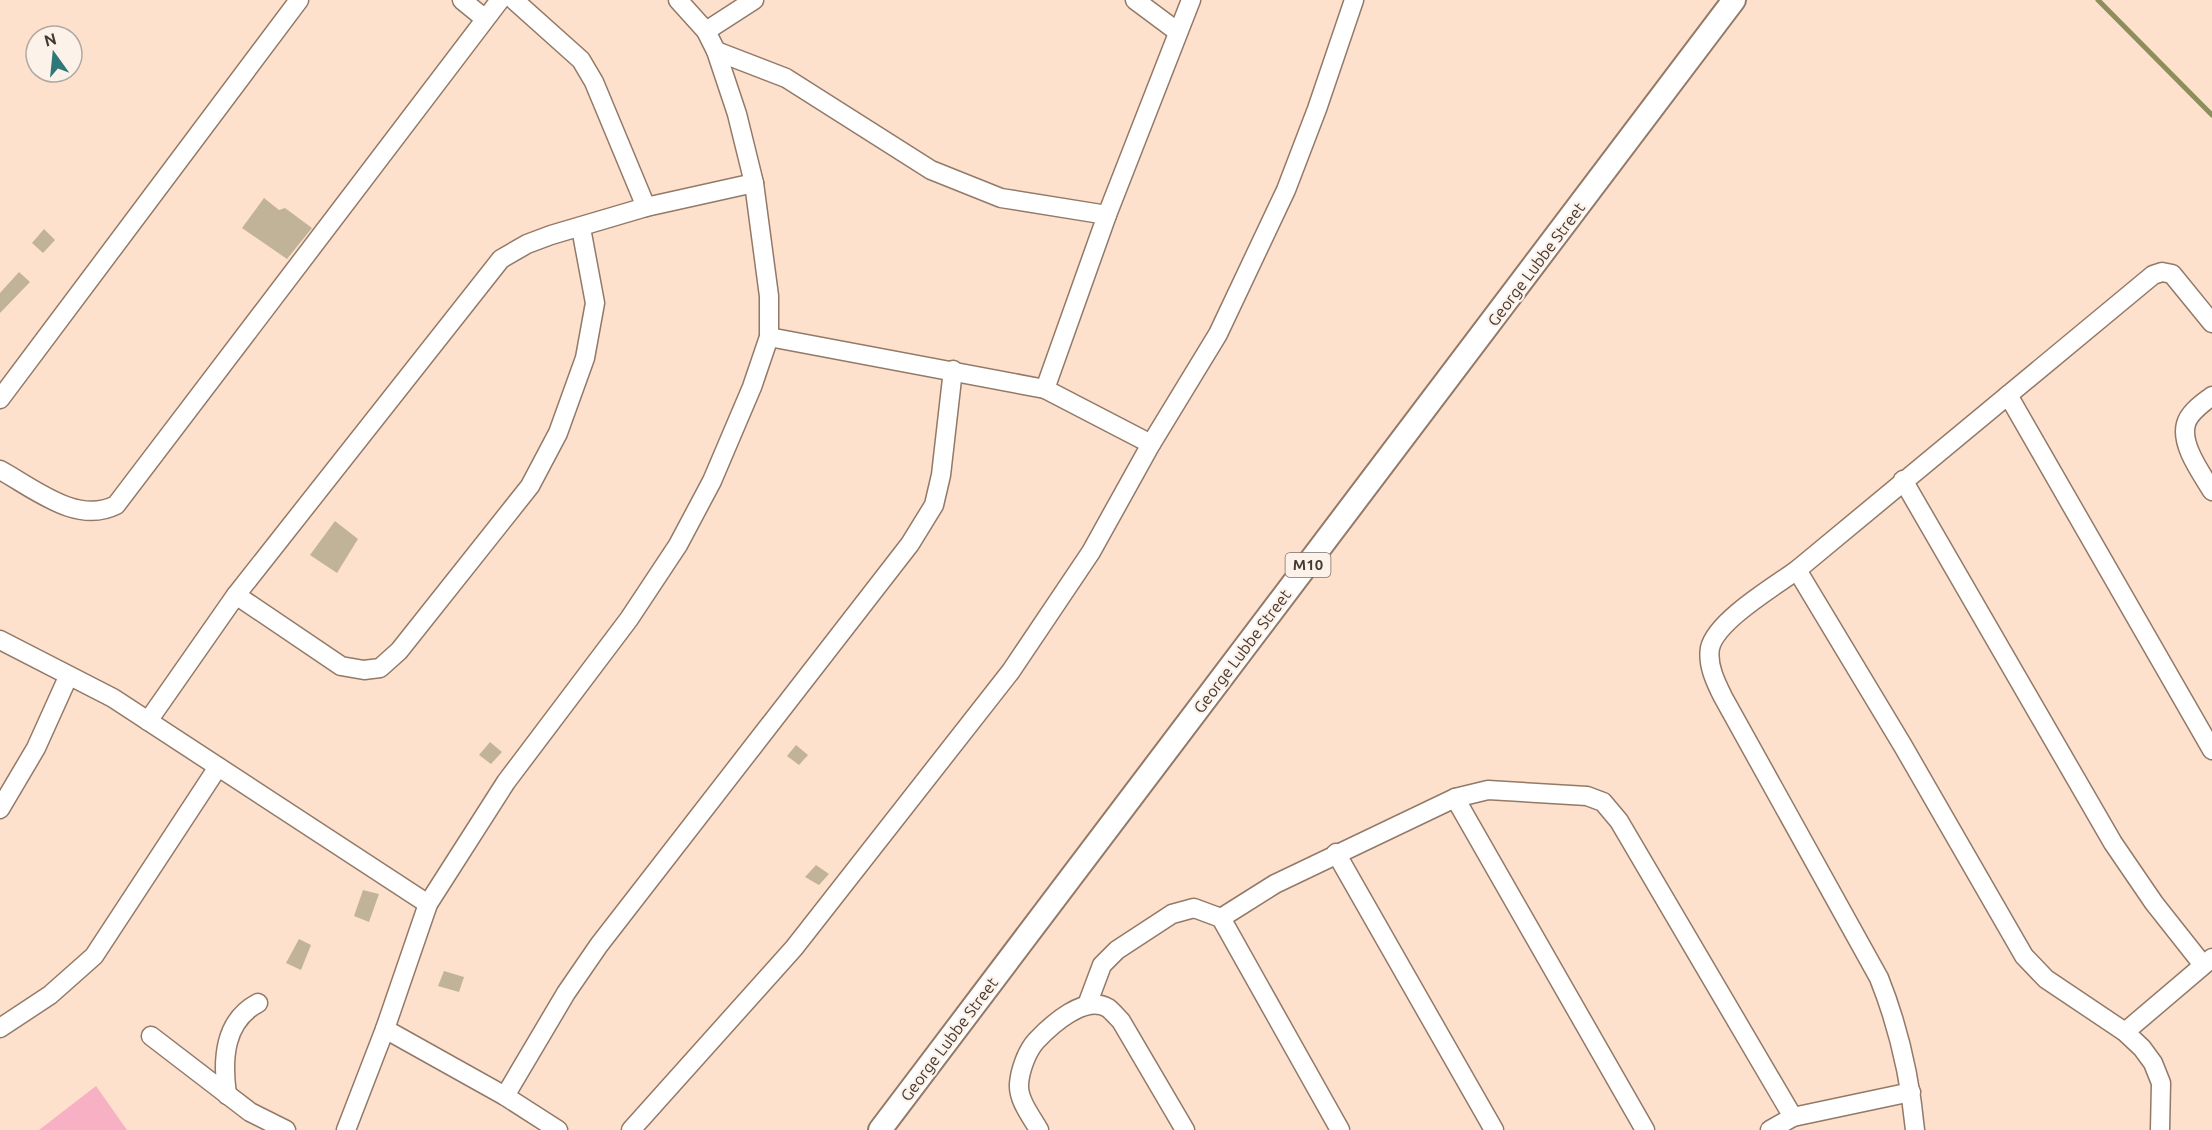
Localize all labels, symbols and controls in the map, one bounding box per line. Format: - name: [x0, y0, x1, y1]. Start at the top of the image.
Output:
- north arrow: [24, 24, 84, 84]
- text: N: [42, 29, 58, 50]
- street label: George Lubbe Street: [1484, 198, 1589, 329]
- road number: M10: [1286, 553, 1330, 577]
- street label: George Lubbe Street: [1190, 585, 1295, 716]
- street label: George Lubbe Street: [897, 973, 1002, 1104]

